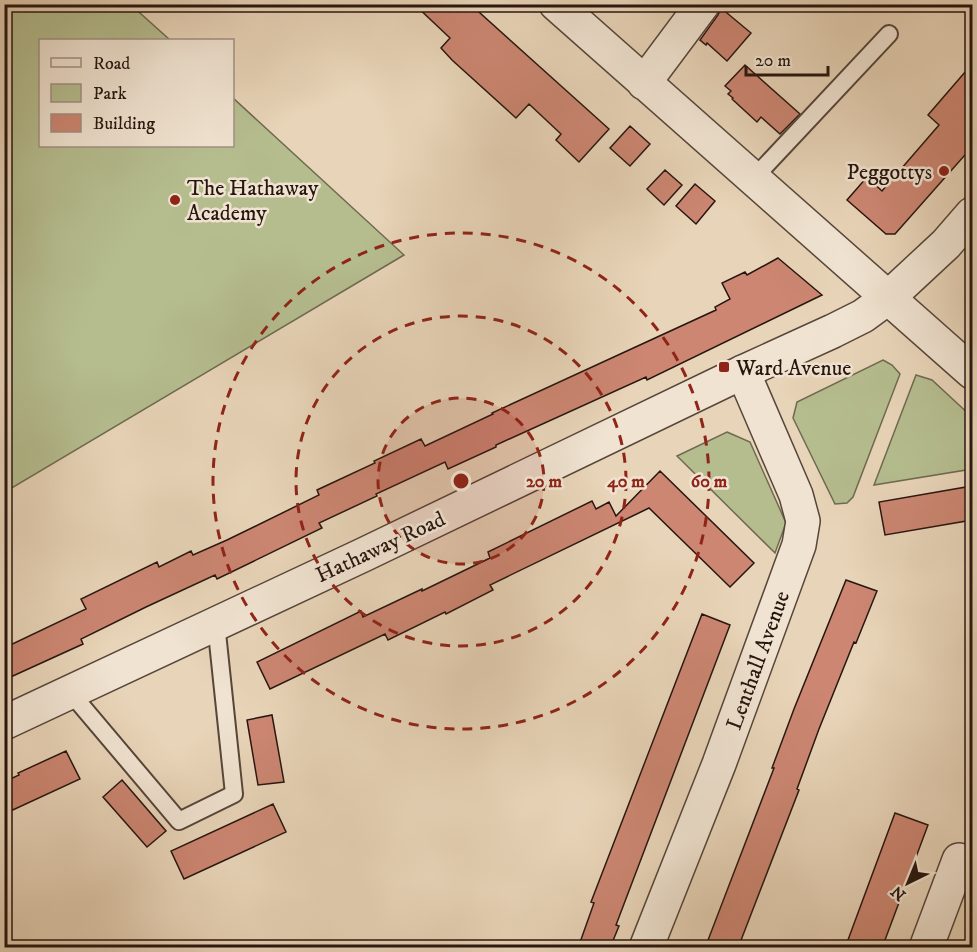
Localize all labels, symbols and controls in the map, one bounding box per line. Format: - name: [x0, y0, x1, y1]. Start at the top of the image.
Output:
- legend: [39, 39, 234, 147]
- scale bar: [746, 39, 828, 77]
- text: 20 m: [755, 50, 791, 72]
- text: Road: [93, 53, 130, 75]
- text: Park: [93, 83, 127, 105]
- text: Building: [93, 113, 155, 135]
- place label: Peggottys: [846, 159, 932, 186]
- marker: Peggottys: [937, 164, 951, 178]
- place label: The Hathaway Academy: [187, 175, 319, 227]
- marker: The Hathaway Academy: [168, 193, 182, 207]
- place label: Ward Avenue: [735, 355, 851, 382]
- marker: Ward Avenue: [717, 360, 731, 374]
- centre of rings: [451, 471, 471, 491]
- text: 20 m: [526, 471, 562, 493]
- text: 40 m: [606, 471, 645, 493]
- text: 60 m: [691, 471, 728, 493]
- street label: Hathaway Road: [312, 506, 450, 589]
- street label: Lenthall Avenue: [721, 587, 796, 734]
- north arrow: [878, 853, 938, 913]
- text: N: [887, 881, 910, 905]

